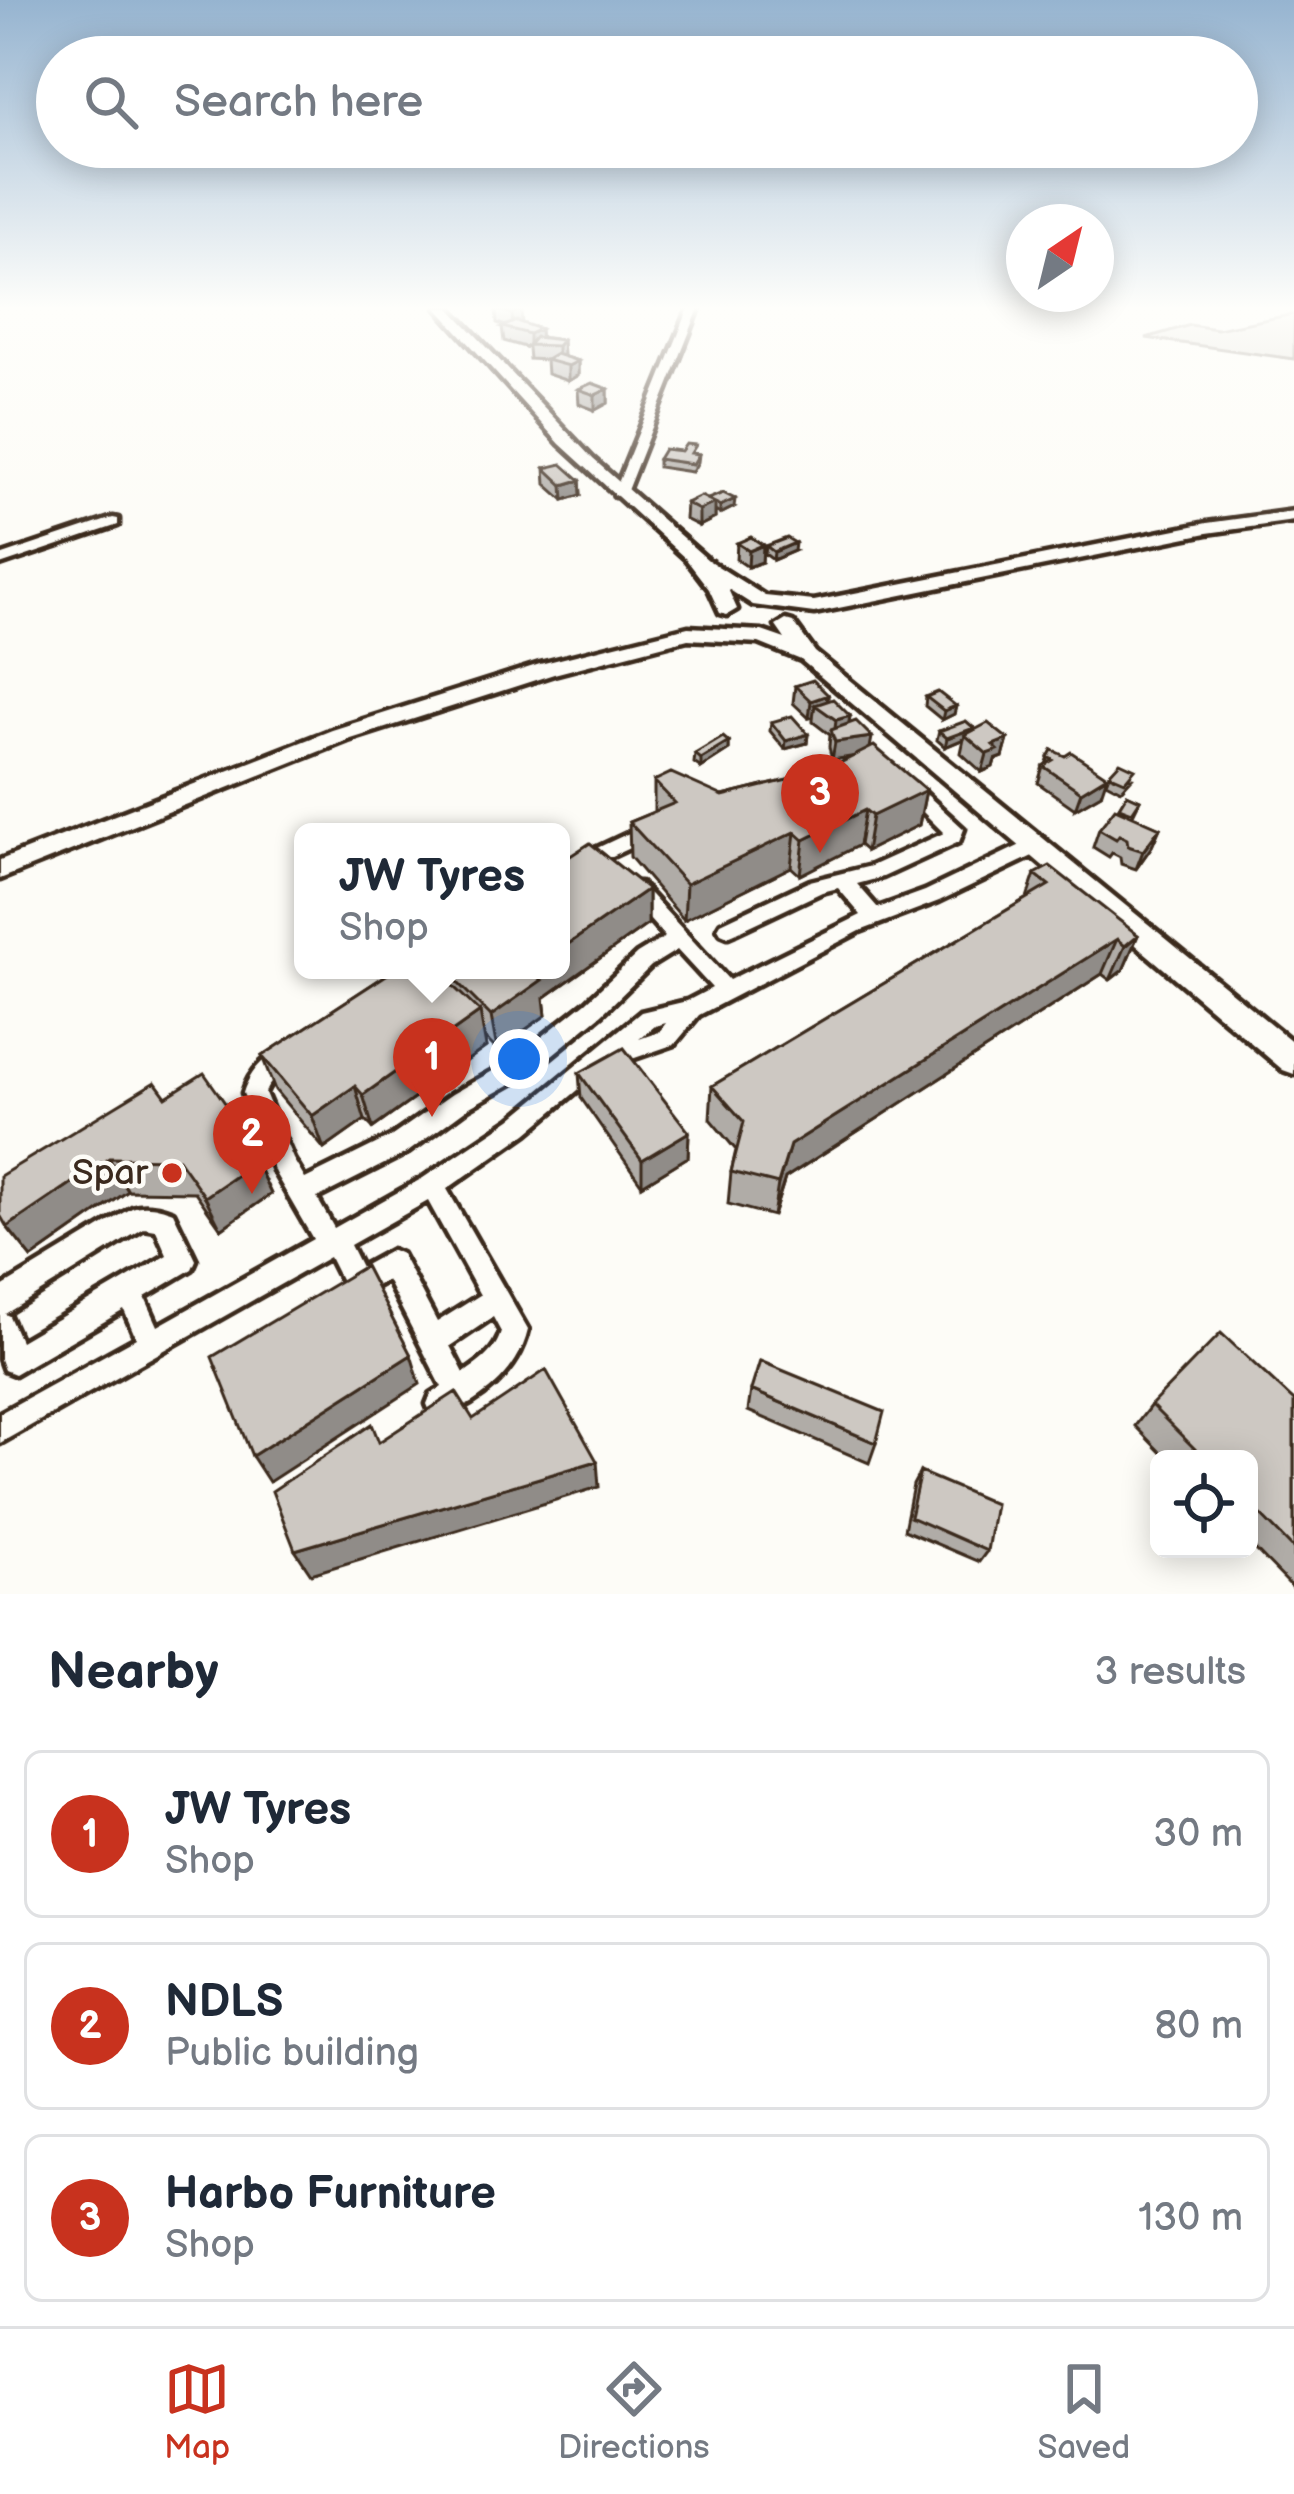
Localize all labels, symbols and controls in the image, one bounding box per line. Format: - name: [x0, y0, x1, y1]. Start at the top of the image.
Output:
- search box: [36, 36, 1258, 168]
- icon: search: [78, 69, 144, 135]
- text: Search here: [174, 75, 423, 130]
- north arrow: [1006, 204, 1114, 312]
- pin: 3: [781, 754, 859, 853]
- popup: [294, 823, 570, 979]
- text: JW Tyres: [339, 850, 525, 905]
- text: Shop: [339, 905, 429, 952]
- pin: 1: [393, 1018, 471, 1117]
- your location: [489, 1029, 549, 1089]
- pin: 2: [213, 1095, 291, 1194]
- place label: Spar: [72, 1152, 149, 1195]
- marker: Spar: [159, 1160, 185, 1186]
- map controls: [1150, 1450, 1258, 1558]
- button: locate: [1150, 1450, 1258, 1558]
- text: Nearby: [48, 1642, 219, 1703]
- text: 3 results: [1094, 1649, 1246, 1696]
- text: JW Tyres: [165, 1783, 351, 1838]
- text: 1: [82, 1811, 98, 1858]
- text: 30 m: [1153, 1811, 1243, 1858]
- text: Shop: [165, 1838, 255, 1885]
- text: NDLS: [165, 1975, 283, 2030]
- text: 2: [78, 2003, 102, 2050]
- text: 80 m: [1155, 2003, 1243, 2050]
- text: Public building: [165, 2030, 419, 2077]
- text: Harbo Furniture: [165, 2167, 496, 2222]
- text: 3: [79, 2195, 101, 2242]
- text: 130 m: [1138, 2195, 1243, 2242]
- text: Shop: [165, 2222, 255, 2269]
- tab: Map: [164, 2356, 230, 2468]
- tab: Directions: [558, 2356, 710, 2468]
- tab: Saved: [1037, 2356, 1130, 2468]

